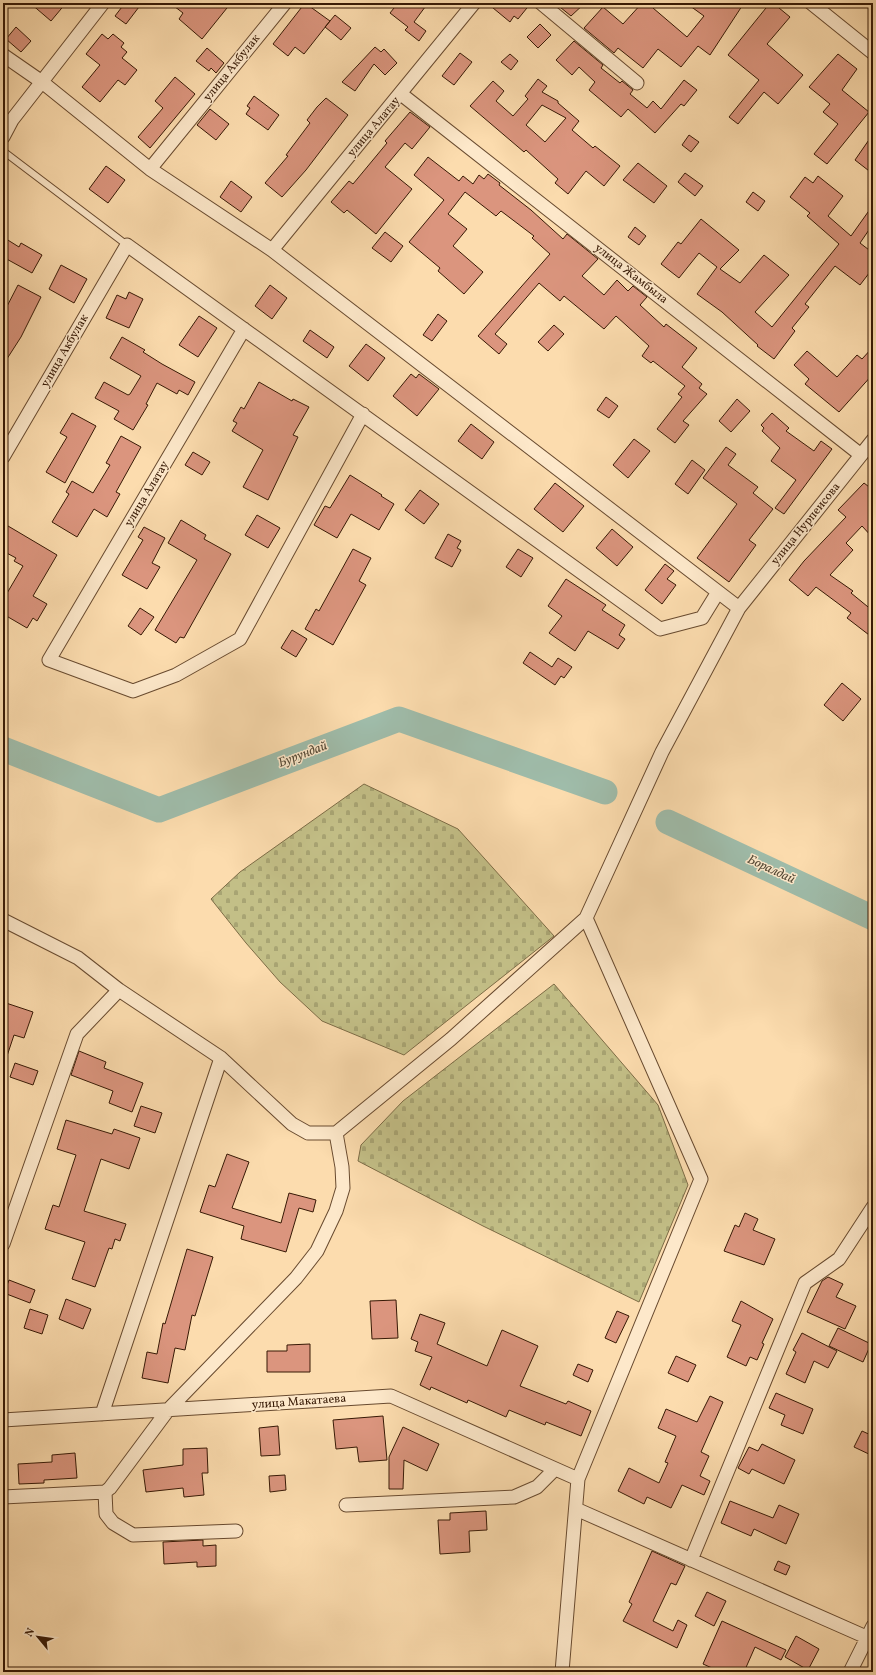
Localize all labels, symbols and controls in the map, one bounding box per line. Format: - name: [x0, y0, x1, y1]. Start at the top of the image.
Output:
- street label: улица Акбулак: [200, 31, 264, 105]
- street label: улица Алатау: [344, 93, 404, 161]
- street label: улица Жамбыла: [591, 240, 671, 308]
- street label: улица Акбулак: [38, 311, 93, 390]
- street label: улица Алатау: [121, 458, 173, 530]
- street label: улица Нурпеисова: [768, 479, 844, 569]
- water label: Бурундай: [276, 737, 330, 773]
- water label: Боралдай: [744, 851, 798, 889]
- street label: улица Макатаева: [251, 1391, 347, 1413]
- north arrow: [18, 1617, 58, 1657]
- text: N: [22, 1626, 39, 1640]

